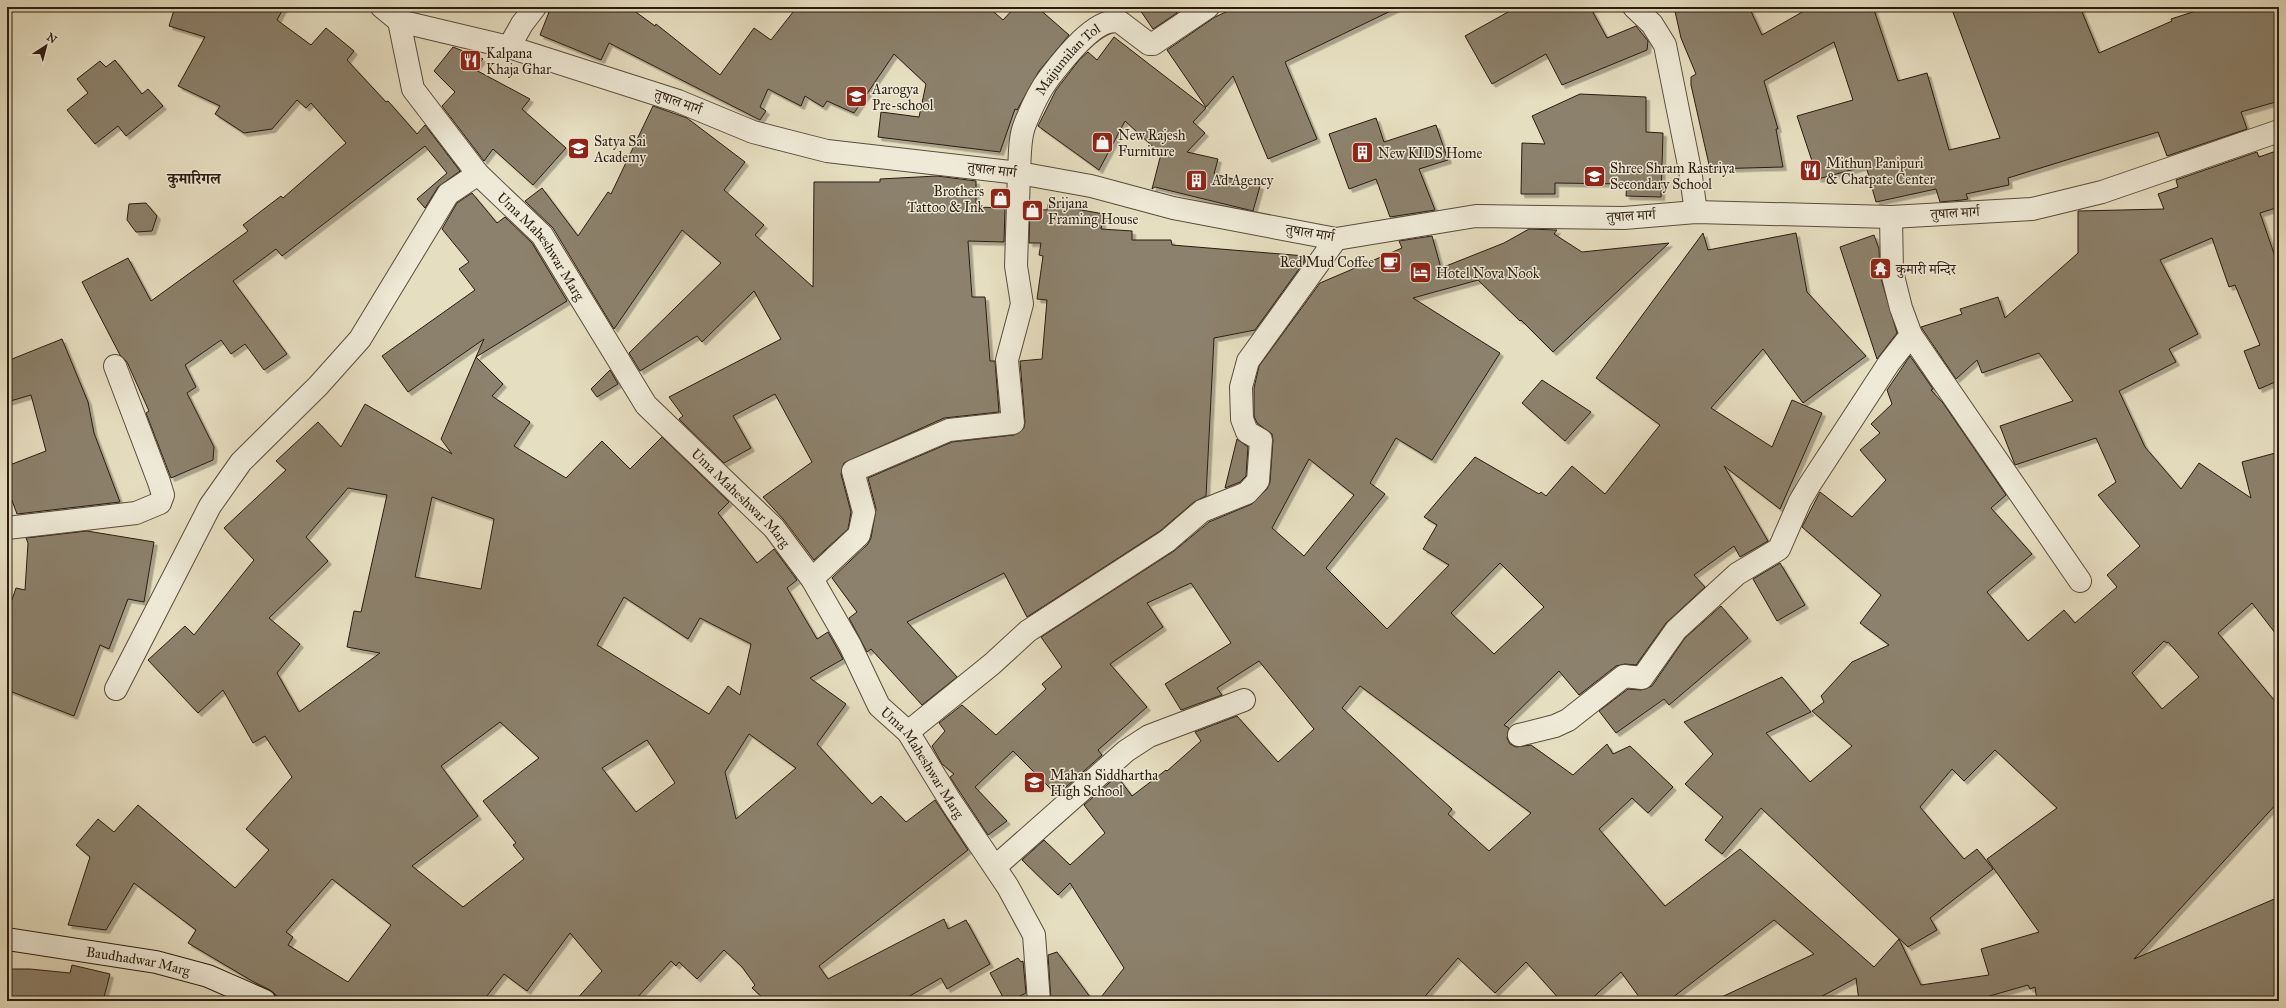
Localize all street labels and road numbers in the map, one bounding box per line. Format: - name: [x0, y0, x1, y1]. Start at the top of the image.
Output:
- street label: Maijumilan Tol: [1031, 19, 1103, 98]
- street label: तुषाल मार्ग: [651, 85, 705, 119]
- street label: तुषाल मार्ग: [966, 158, 1018, 182]
- street label: Uma Maheshwar Marg: [494, 188, 589, 304]
- street label: तुषाल मार्ग: [1929, 203, 1981, 223]
- street label: तुषाल मार्ग: [1605, 206, 1657, 226]
- street label: तुषाल मार्ग: [1283, 221, 1337, 245]
- street label: Uma Maheshwar Marg: [688, 445, 794, 551]
- street label: Uma Maheshwar Marg: [877, 703, 968, 822]
- street label: Baudhadwar Marg: [85, 943, 193, 979]

